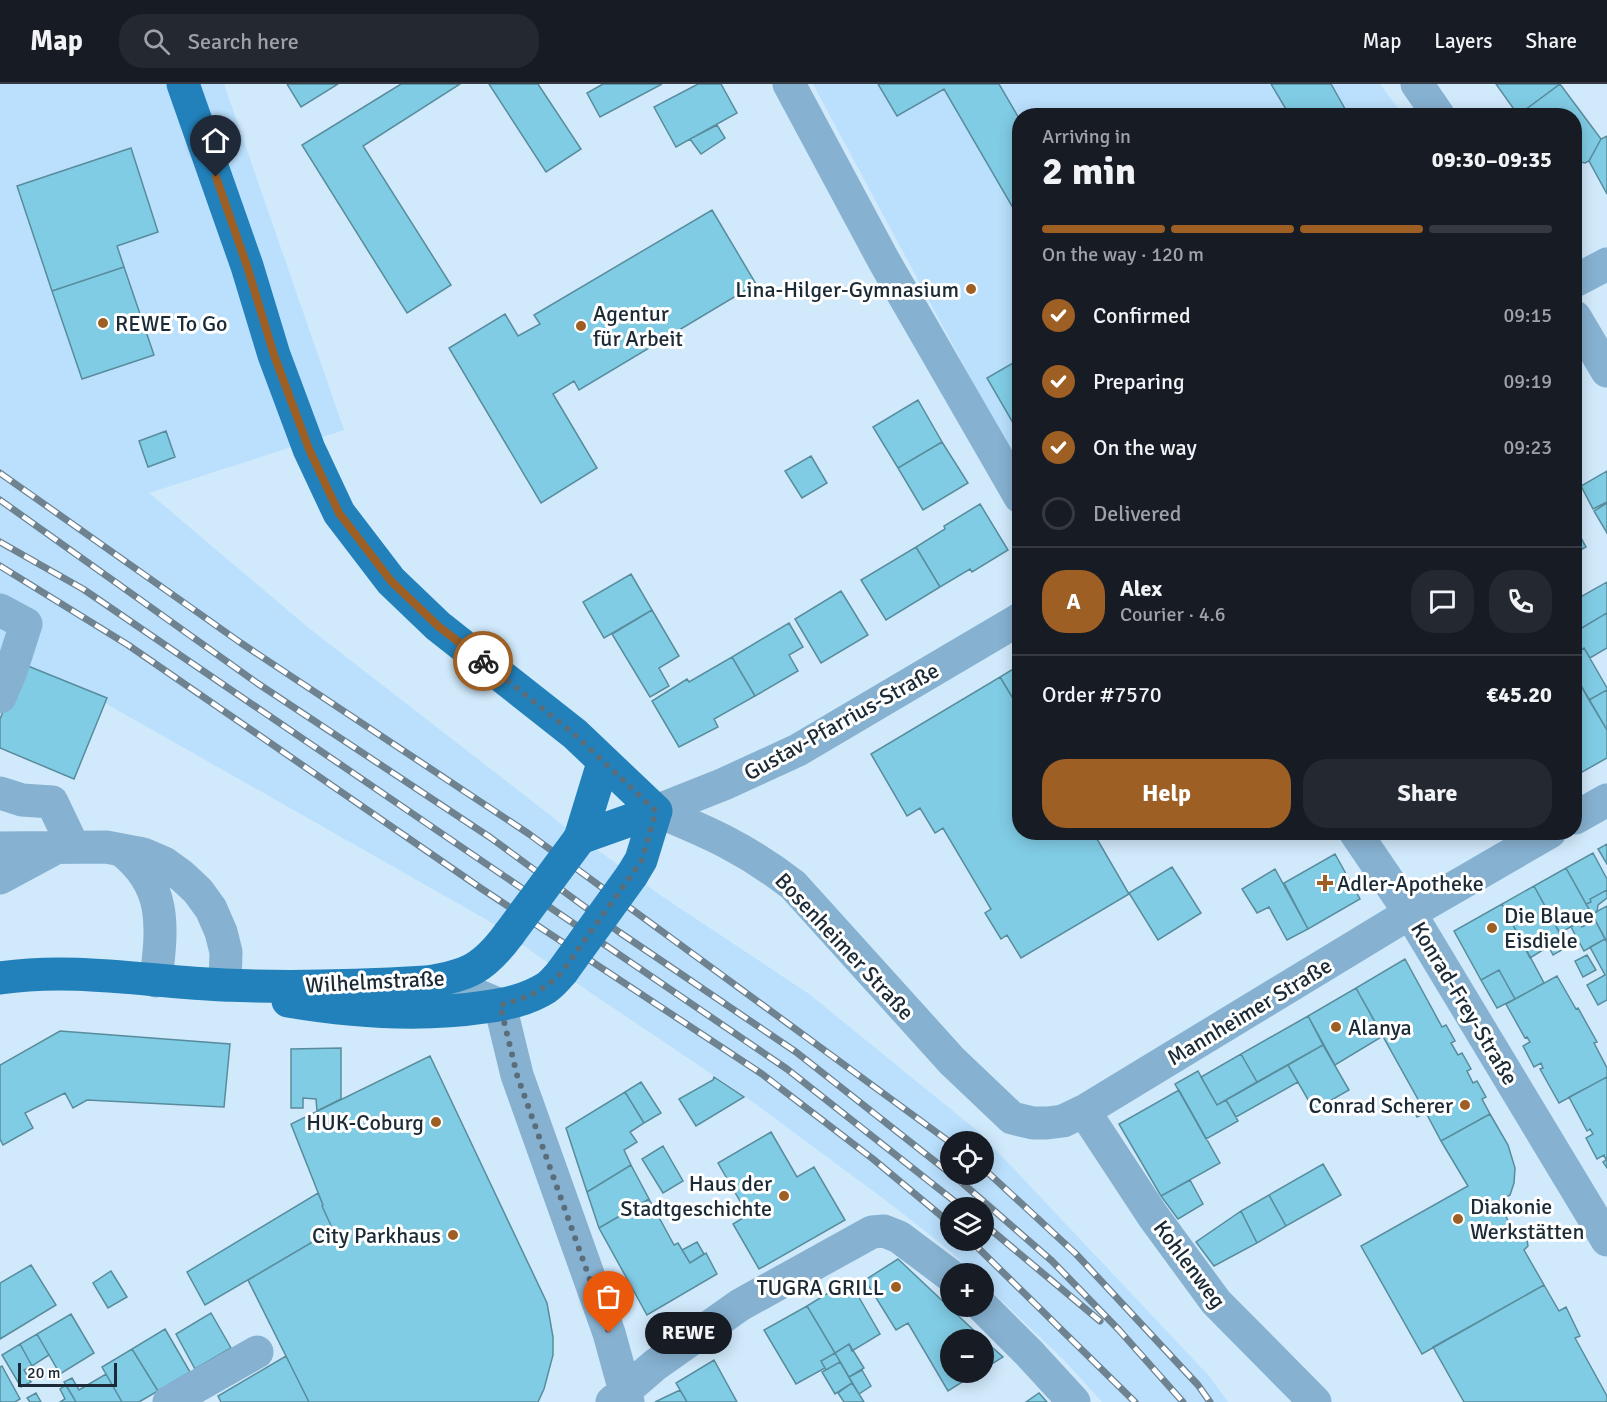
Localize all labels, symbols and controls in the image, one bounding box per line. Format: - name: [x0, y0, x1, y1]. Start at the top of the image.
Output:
- search box: [119, 14, 539, 68]
- text: Map: [30, 24, 83, 58]
- icon: search: [140, 25, 173, 58]
- text: Search here: [188, 28, 299, 55]
- text: Map: [1363, 28, 1401, 54]
- text: Layers: [1434, 28, 1492, 54]
- text: Share: [1525, 28, 1577, 54]
- pin: [190, 115, 241, 177]
- icon: home: [199, 124, 232, 157]
- text: Arriving in: [1042, 124, 1131, 149]
- text: 09:30–09:35: [1432, 146, 1552, 173]
- text: 2 min: [1042, 147, 1136, 195]
- text: On the way · 120 m: [1042, 242, 1204, 267]
- place label: Lina-Hilger-Gymnasium: [735, 276, 959, 303]
- marker: Lina-Hilger-Gymnasium: [964, 282, 978, 296]
- icon: check: [1042, 299, 1075, 332]
- place label: Agentur für Arbeit: [593, 300, 683, 352]
- text: Confirmed: [1093, 302, 1191, 329]
- text: 09:15: [1503, 303, 1552, 328]
- place label: REWE To Go: [115, 310, 228, 337]
- marker: REWE To Go: [96, 316, 110, 330]
- marker: Agentur für Arbeit: [574, 319, 588, 333]
- icon: check: [1042, 365, 1075, 398]
- text: Preparing: [1093, 368, 1185, 395]
- text: 09:19: [1503, 369, 1552, 394]
- icon: check: [1042, 431, 1075, 464]
- text: On the way: [1093, 434, 1197, 461]
- text: 09:23: [1503, 435, 1552, 460]
- text: Delivered: [1093, 500, 1181, 527]
- button: chat: [1411, 570, 1474, 633]
- button: phone: [1489, 570, 1552, 633]
- text: Alex: [1120, 575, 1162, 602]
- text: A: [1066, 588, 1081, 615]
- text: Courier · 4.6: [1120, 602, 1226, 627]
- courier: [453, 631, 513, 691]
- icon: bike: [467, 645, 500, 678]
- street label: Gustav-Pfarrius-Straße: [739, 657, 944, 786]
- text: Order #7570: [1042, 681, 1162, 708]
- text: €45.20: [1486, 681, 1552, 708]
- button: Help: [1042, 759, 1291, 828]
- button: Share: [1303, 759, 1552, 828]
- street label: Bosenheimer Straße: [769, 867, 920, 1026]
- place label: Adler-Apotheke: [1337, 870, 1484, 897]
- marker: Adler-Apotheke: [1318, 876, 1332, 890]
- place label: Die Blaue Eisdiele: [1504, 902, 1594, 954]
- street label: Konrad-Frey-Straße: [1405, 917, 1524, 1090]
- marker: Die Blaue Eisdiele: [1485, 921, 1499, 935]
- street label: Mannheimer Straße: [1162, 952, 1336, 1071]
- street label: Wilhelmstraße: [305, 964, 445, 999]
- place label: Alanya: [1348, 1014, 1412, 1041]
- marker: Alanya: [1329, 1020, 1343, 1034]
- place label: Conrad Scherer: [1309, 1092, 1453, 1119]
- marker: Conrad Scherer: [1458, 1098, 1472, 1112]
- place label: HUK-Coburg: [306, 1109, 424, 1136]
- marker: HUK-Coburg: [429, 1115, 443, 1129]
- map controls: [940, 1131, 994, 1383]
- button: locate: [940, 1131, 994, 1185]
- place label: Haus der Stadtgeschichte: [620, 1170, 772, 1222]
- marker: Haus der Stadtgeschichte: [777, 1189, 791, 1203]
- place label: Diakonie Werkstätten: [1470, 1193, 1584, 1245]
- button: layers: [940, 1197, 994, 1251]
- marker: Diakonie Werkstätten: [1451, 1212, 1465, 1226]
- street label: Kohlenweg: [1148, 1215, 1231, 1314]
- place label: City Parkhaus: [312, 1222, 441, 1249]
- marker: City Parkhaus: [446, 1228, 460, 1242]
- button: +: [940, 1263, 994, 1317]
- pin: [583, 1271, 634, 1333]
- place label: TUGRA GRILL: [757, 1274, 884, 1301]
- icon: bag: [592, 1280, 625, 1313]
- marker: TUGRA GRILL: [889, 1280, 903, 1294]
- callout: REWE: [645, 1312, 732, 1354]
- text: REWE: [662, 1320, 715, 1345]
- button: −: [940, 1329, 994, 1383]
- scale bar: [18, 1360, 117, 1388]
- text: 20 m: [27, 1363, 61, 1383]

